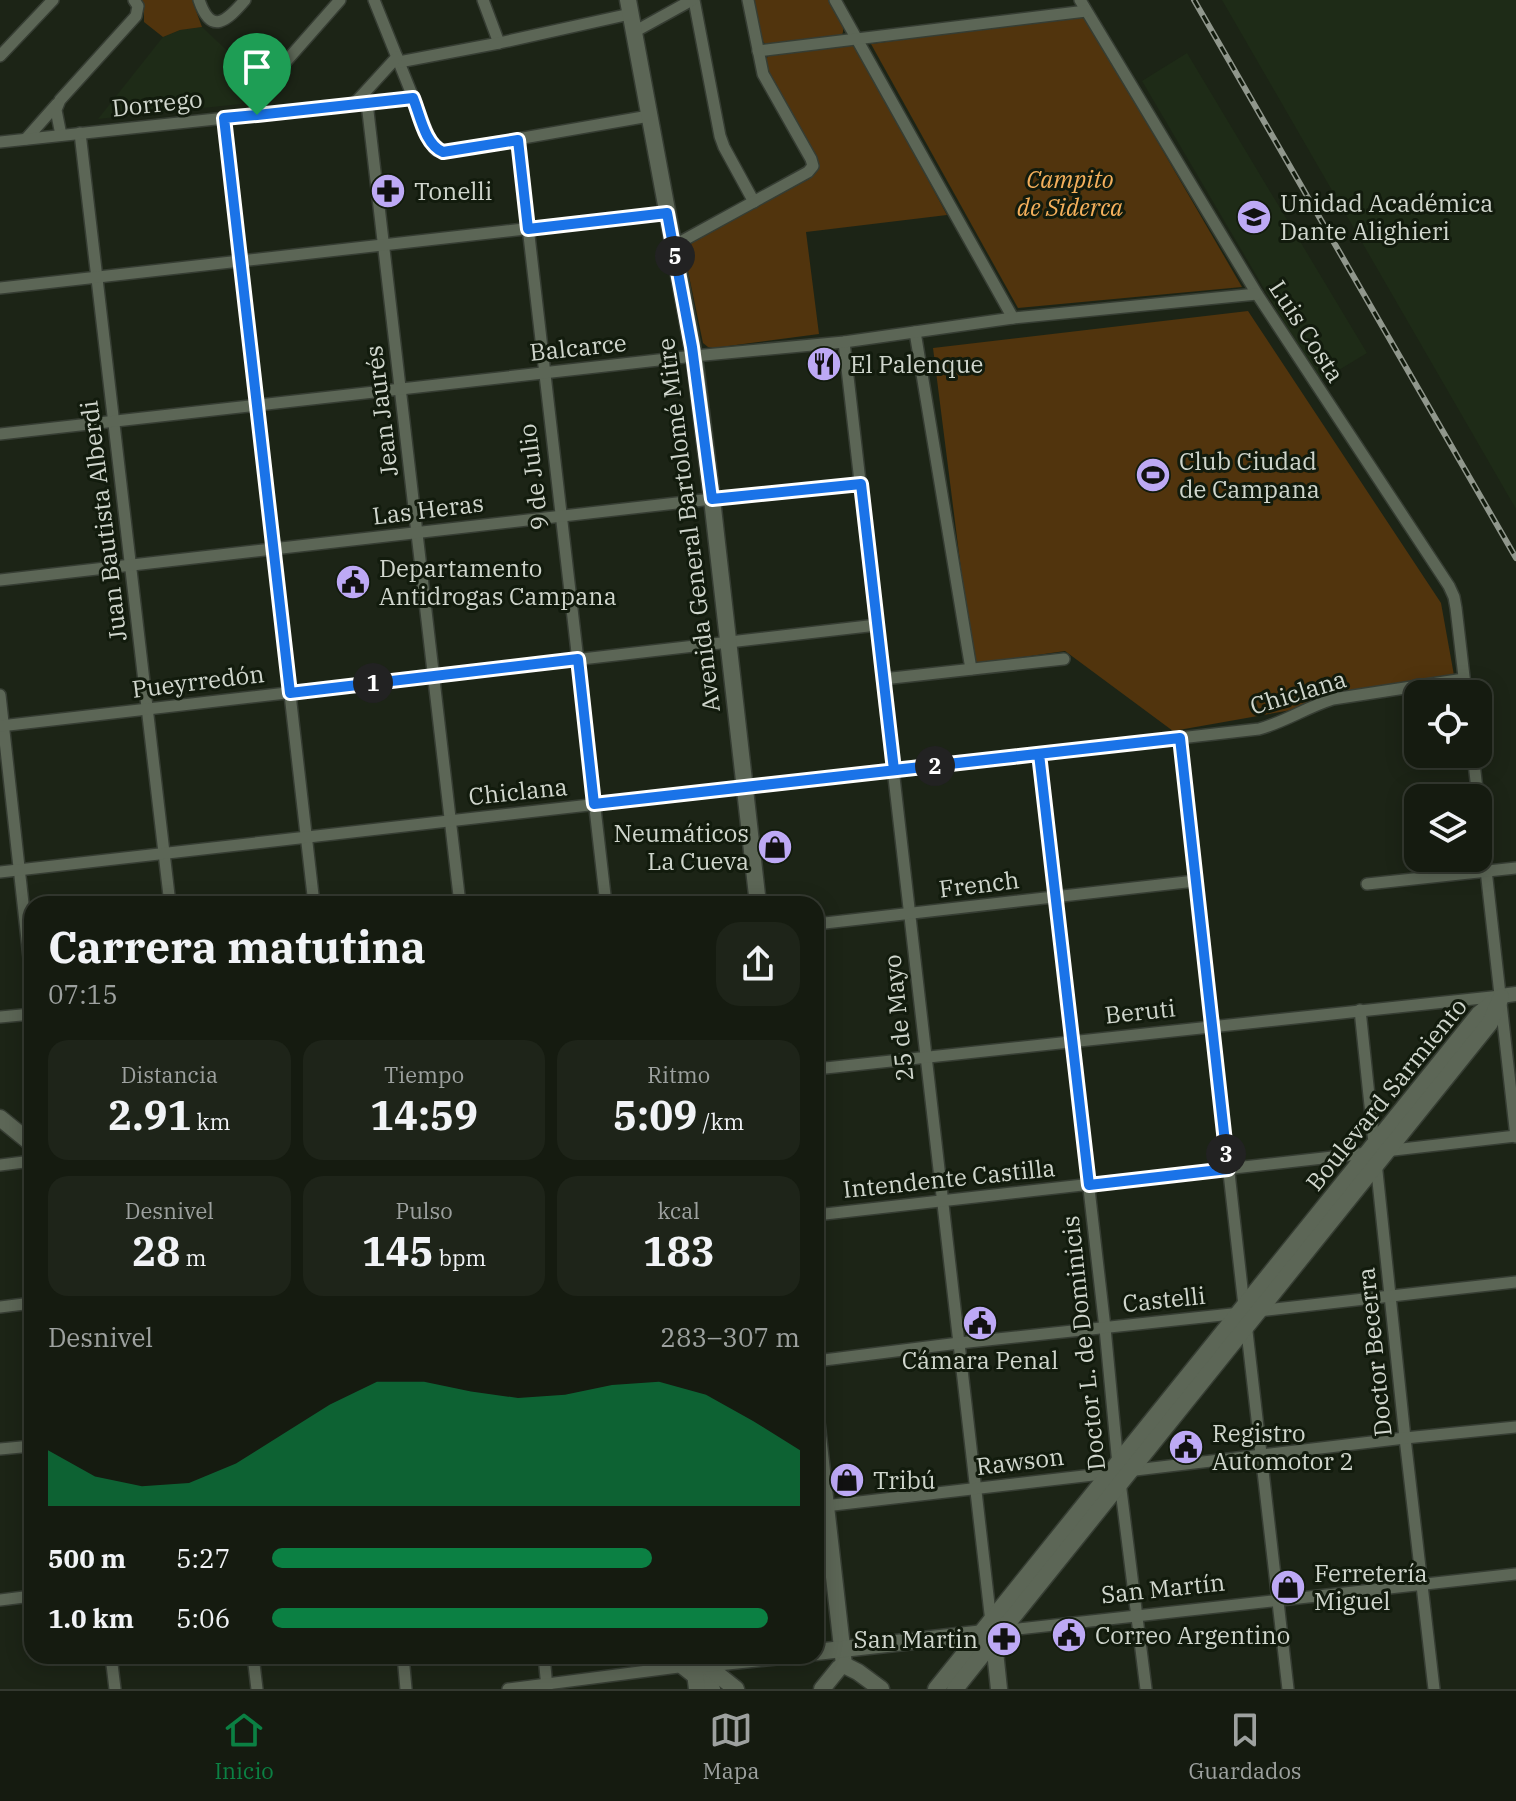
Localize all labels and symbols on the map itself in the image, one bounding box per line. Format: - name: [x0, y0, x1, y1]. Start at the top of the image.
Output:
- pin: [223, 33, 291, 115]
- street label: Dorrego: [110, 82, 204, 124]
- park label: Campito de Siderca: [1017, 163, 1123, 223]
- pharmacy icon: Tonelli: [369, 172, 407, 210]
- place label: Tonelli: [414, 175, 492, 207]
- place label: Unidad Académica Dante Alighieri: [1280, 187, 1493, 247]
- school or university icon: Unidad Académica Dante Alighieri: [1235, 198, 1273, 236]
- pin: 5: [655, 236, 695, 276]
- street label: Luis Costa: [1262, 274, 1352, 388]
- street label: Balcarce: [528, 326, 628, 368]
- street label: Avenida General Bartolomé Mitre: [649, 336, 727, 714]
- street label: Jean Jaurés: [357, 344, 405, 478]
- restaurant icon: El Palenque: [805, 345, 843, 383]
- place label: El Palenque: [850, 348, 983, 380]
- street label: Juan Bautista Alberdi: [72, 399, 134, 643]
- street label: 9 de Julio: [511, 422, 555, 532]
- place label: Club Ciudad de Campana: [1179, 445, 1320, 505]
- sports icon: Club Ciudad de Campana: [1134, 456, 1172, 494]
- street label: Las Heras: [371, 486, 485, 532]
- place label: Departamento Antidrogas Campana: [379, 552, 617, 612]
- public building icon: Departamento Antidrogas Campana: [334, 563, 372, 601]
- street label: Pueyrredón: [130, 657, 266, 705]
- street label: Chiclana: [1246, 662, 1350, 722]
- pin: 1: [353, 663, 393, 703]
- pin: 2: [915, 746, 955, 786]
- street label: Chiclana: [467, 770, 569, 812]
- place label: Neumáticos La Cueva: [614, 817, 749, 877]
- shop icon: Neumáticos La Cueva: [756, 828, 794, 866]
- street label: French: [937, 863, 1021, 905]
- street label: 25 de Mayo: [875, 953, 921, 1083]
- street label: Beruti: [1103, 991, 1177, 1031]
- street label: Boulevard Sarmiento: [1298, 991, 1474, 1197]
- pin: 3: [1206, 1134, 1246, 1174]
- street label: Intendente Castilla: [841, 1151, 1057, 1205]
- street label: Doctor L. de Dominicis: [1054, 1214, 1112, 1472]
- street label: Doctor Becerra: [1349, 1266, 1399, 1438]
- street label: Castelli: [1121, 1279, 1207, 1319]
- public building icon: Cámara Penal: [961, 1304, 999, 1342]
- place label: Cámara Penal: [902, 1344, 1058, 1376]
- place label: Registro Automotor 2: [1212, 1417, 1354, 1477]
- public building icon: Registro Automotor 2: [1167, 1428, 1205, 1466]
- street label: Rawson: [974, 1440, 1066, 1482]
- shop icon: Tribú: [828, 1461, 866, 1499]
- place label: Tribú: [873, 1464, 936, 1496]
- place label: Ferretería Miguel: [1314, 1557, 1428, 1617]
- street label: San Martín: [1099, 1566, 1227, 1610]
- shop icon: Ferretería Miguel: [1269, 1568, 1307, 1606]
- public building icon: Correo Argentino: [1050, 1616, 1088, 1654]
- place label: Correo Argentino: [1095, 1619, 1290, 1651]
- pharmacy icon: San Martin: [985, 1620, 1023, 1658]
- place label: San Martin: [854, 1623, 978, 1655]

